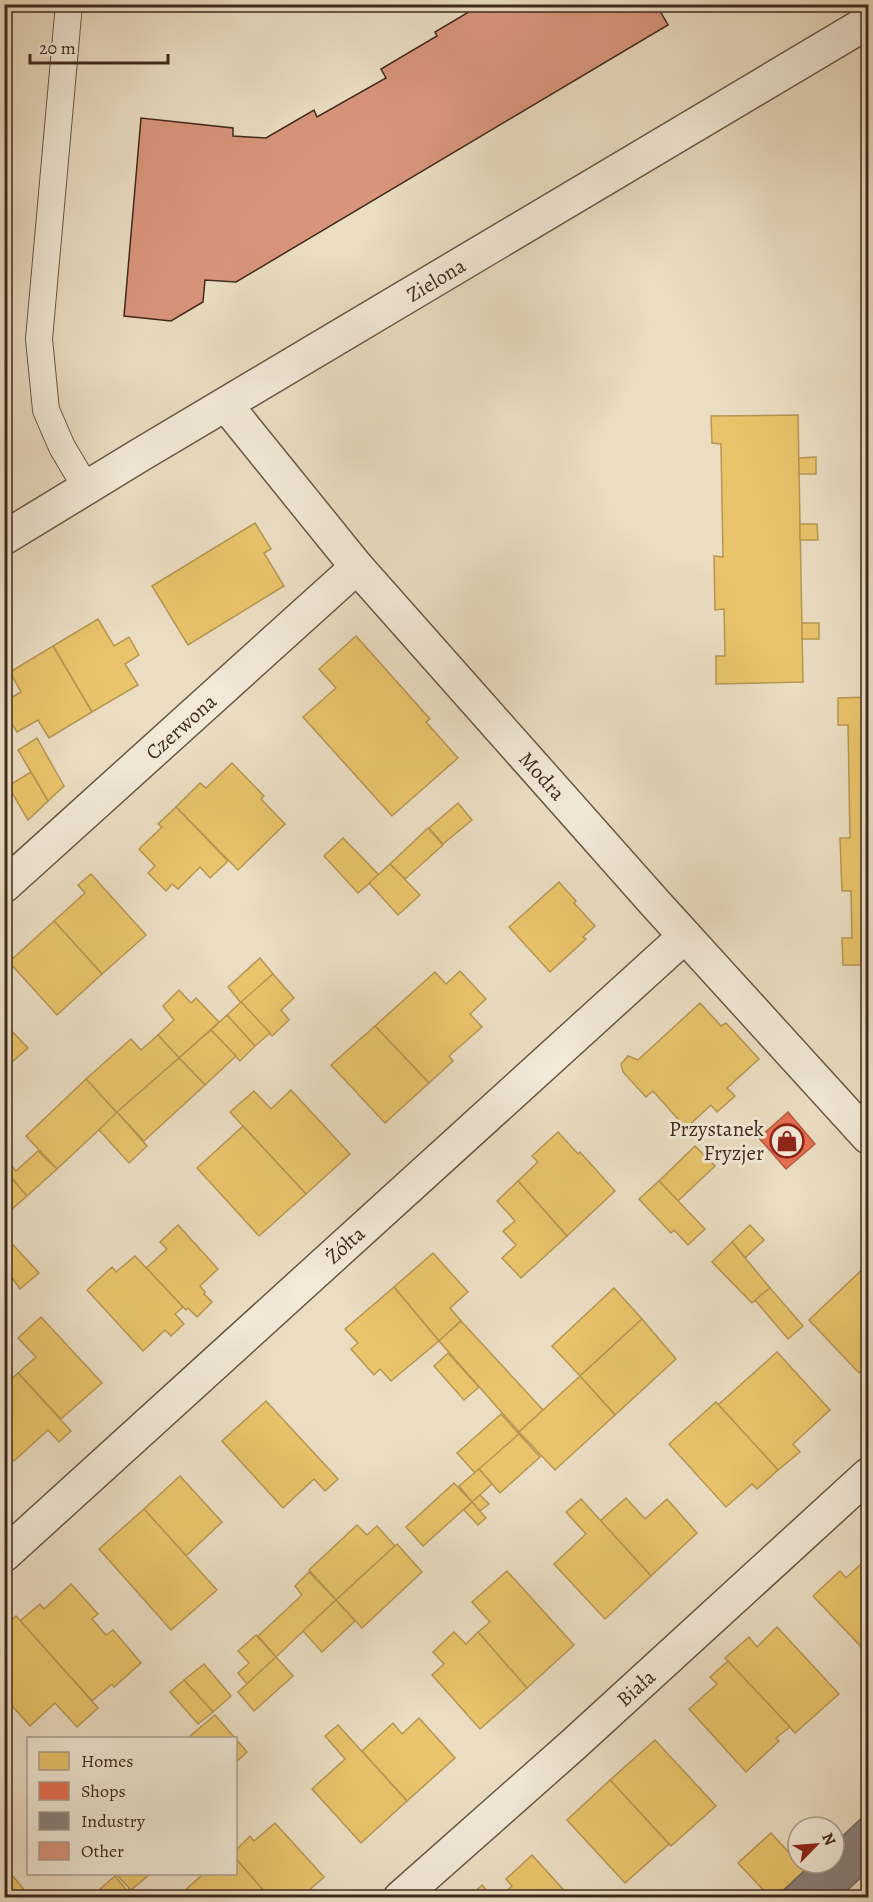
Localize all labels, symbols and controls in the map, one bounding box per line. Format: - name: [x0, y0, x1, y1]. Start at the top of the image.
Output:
- scale bar: [30, 27, 168, 65]
- text: 20 m: [39, 36, 76, 60]
- street label: Zielona: [401, 251, 471, 309]
- street label: Czerwona: [140, 688, 223, 766]
- street label: Modra: [513, 746, 572, 807]
- place label: Przystanek Fryzjer: [669, 1115, 765, 1167]
- shop icon: Przystanek Fryzjer: [769, 1123, 805, 1159]
- street label: Żółta: [319, 1220, 371, 1270]
- street label: Biała: [610, 1663, 662, 1713]
- legend: [27, 1737, 237, 1875]
- text: Homes: [81, 1749, 133, 1773]
- text: Shops: [81, 1779, 126, 1803]
- text: Industry: [81, 1809, 146, 1833]
- north arrow: [786, 1815, 846, 1875]
- text: N: [816, 1829, 841, 1849]
- text: Other: [81, 1839, 124, 1863]

